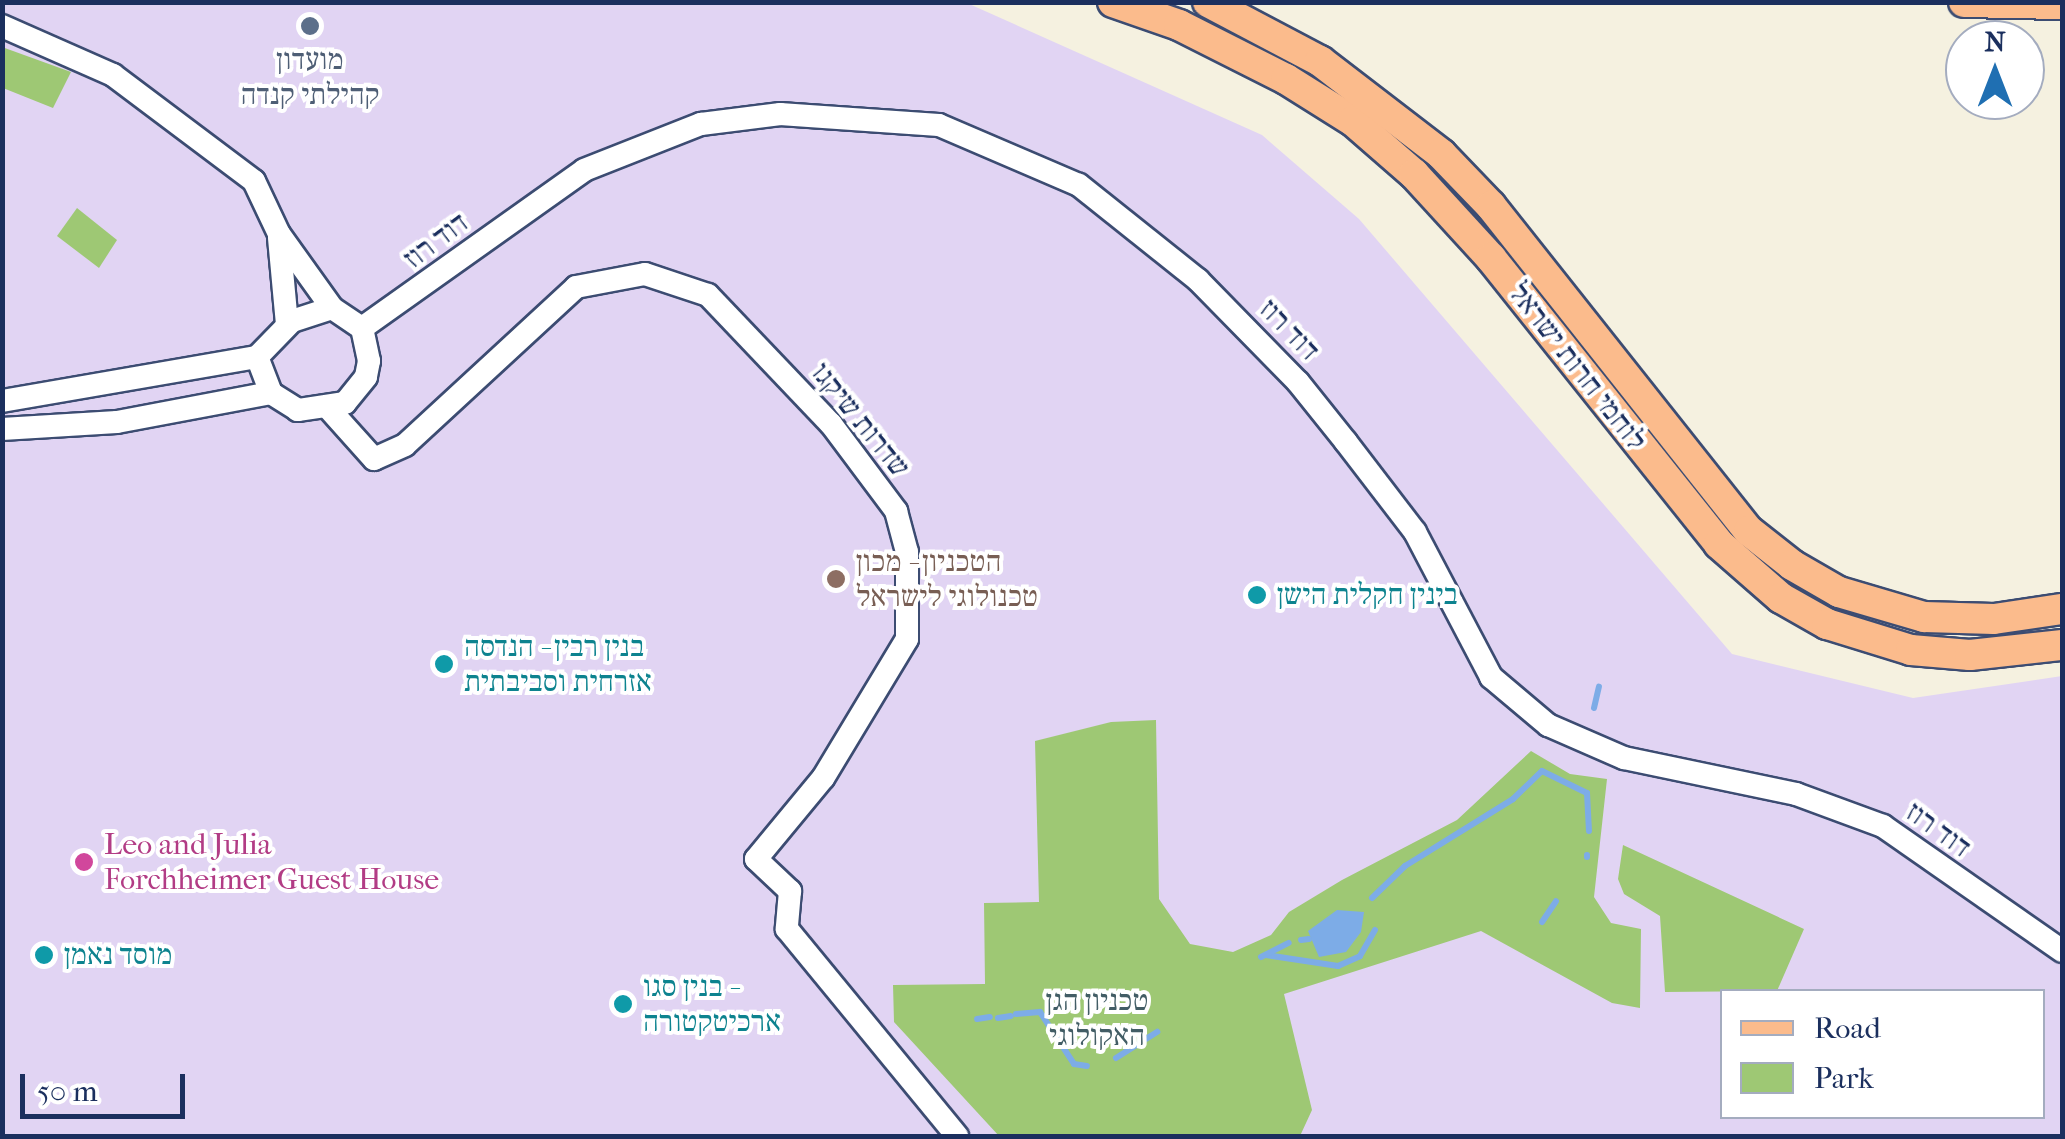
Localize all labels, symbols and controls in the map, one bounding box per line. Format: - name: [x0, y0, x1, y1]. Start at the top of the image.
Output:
- marker: מועדון קהילתי קנדה: [299, 15, 321, 37]
- north arrow: [1945, 20, 2045, 120]
- text: N: [1984, 25, 2006, 58]
- place label: מועדון קהילתי קנדה: [240, 42, 380, 112]
- street label: דוד רוז: [396, 205, 476, 277]
- street label: לוחמי חרות ישראל: [1500, 276, 1654, 458]
- street label: דוד רוז: [1251, 292, 1327, 368]
- street label: שדרות שיקגו: [803, 355, 917, 485]
- place label: הטכניון - מכון טכנולוגי לישראל: [856, 544, 1038, 614]
- marker: הטכניון - מכון טכנולוגי לישראל: [825, 568, 847, 590]
- place label: בינין חקלית הישן: [1277, 577, 1458, 613]
- marker: בינין חקלית הישן: [1246, 584, 1268, 606]
- place label: בנין רבין - הנדסה אזרחית וסביבתית: [464, 629, 652, 700]
- marker: בנין רבין - הנדסה אזרחית וסביבתית: [433, 653, 455, 675]
- street label: דוד רוז: [1898, 794, 1978, 866]
- place label: Leo and Julia Forchheimer Guest House: [104, 827, 439, 898]
- marker: Leo and Julia Forchheimer Guest House: [73, 851, 95, 873]
- place label: מוסד נאמן: [64, 937, 172, 973]
- marker: מוסד נאמן: [33, 944, 55, 966]
- place label: בנין סגו - ארכיטקטורה: [643, 969, 781, 1040]
- park label: טכניון הגן האקולוגי: [1046, 983, 1148, 1054]
- legend: [1720, 989, 2045, 1119]
- marker: בנין סגו - ארכיטקטורה: [612, 993, 634, 1015]
- text: Road: [1814, 1011, 1881, 1046]
- scale bar: [25, 1054, 190, 1116]
- text: Park: [1814, 1061, 1874, 1096]
- text: 50 m: [37, 1074, 98, 1109]

